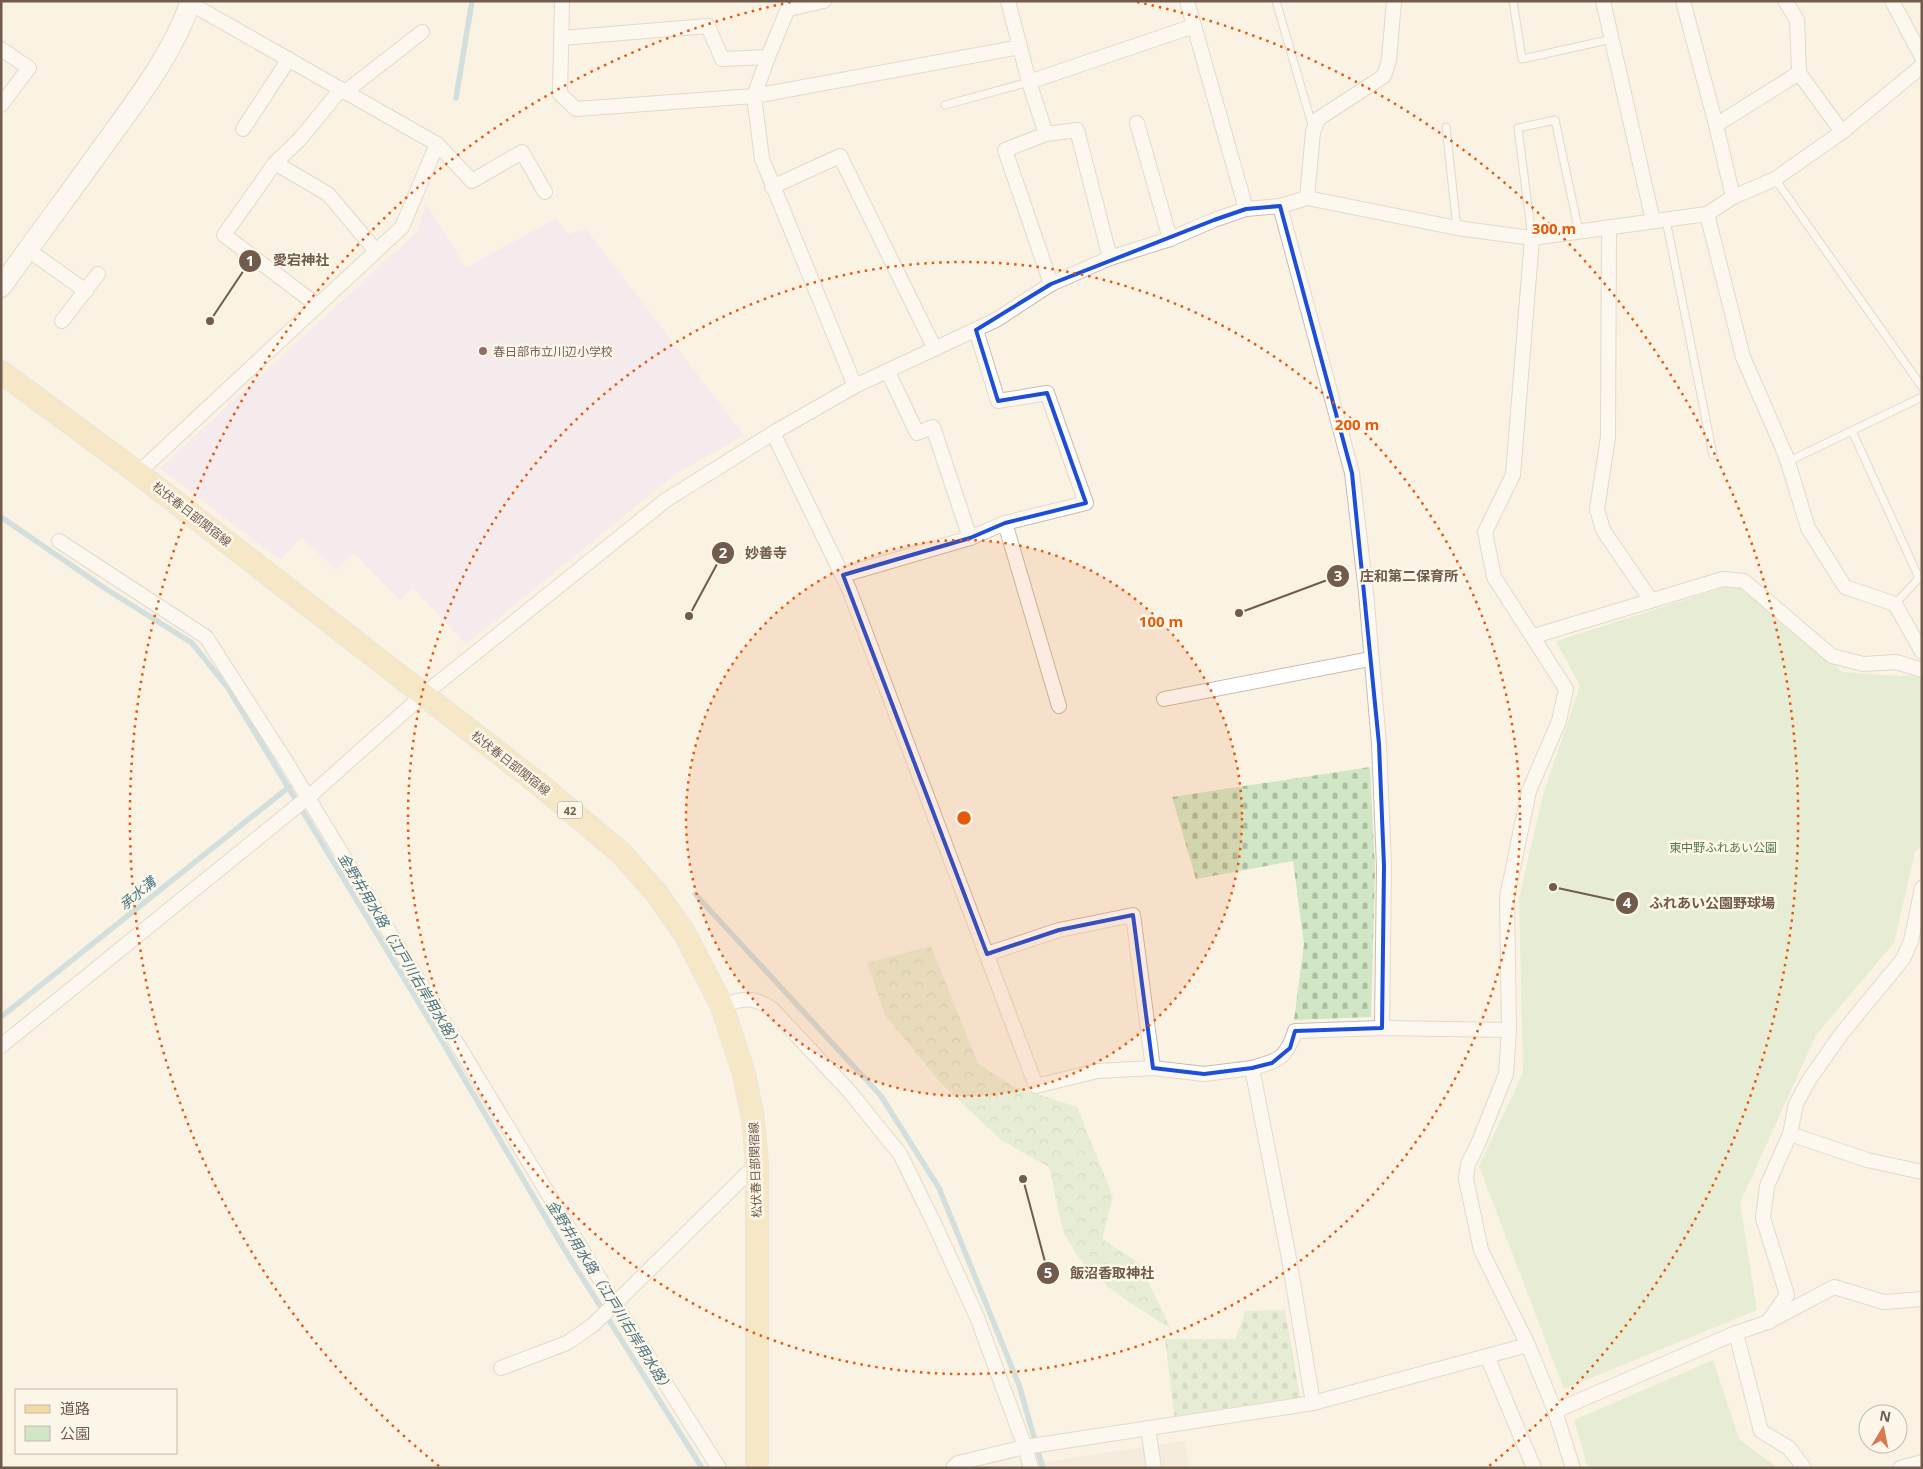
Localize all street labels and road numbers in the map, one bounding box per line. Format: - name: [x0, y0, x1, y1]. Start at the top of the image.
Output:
- street label: 松伏春日部関宿線: [149, 478, 235, 550]
- street label: 松伏春日部関宿線: [468, 727, 554, 799]
- road number: 42: [558, 802, 582, 818]
- street label: 松伏春日部関宿線: [745, 1122, 765, 1218]

